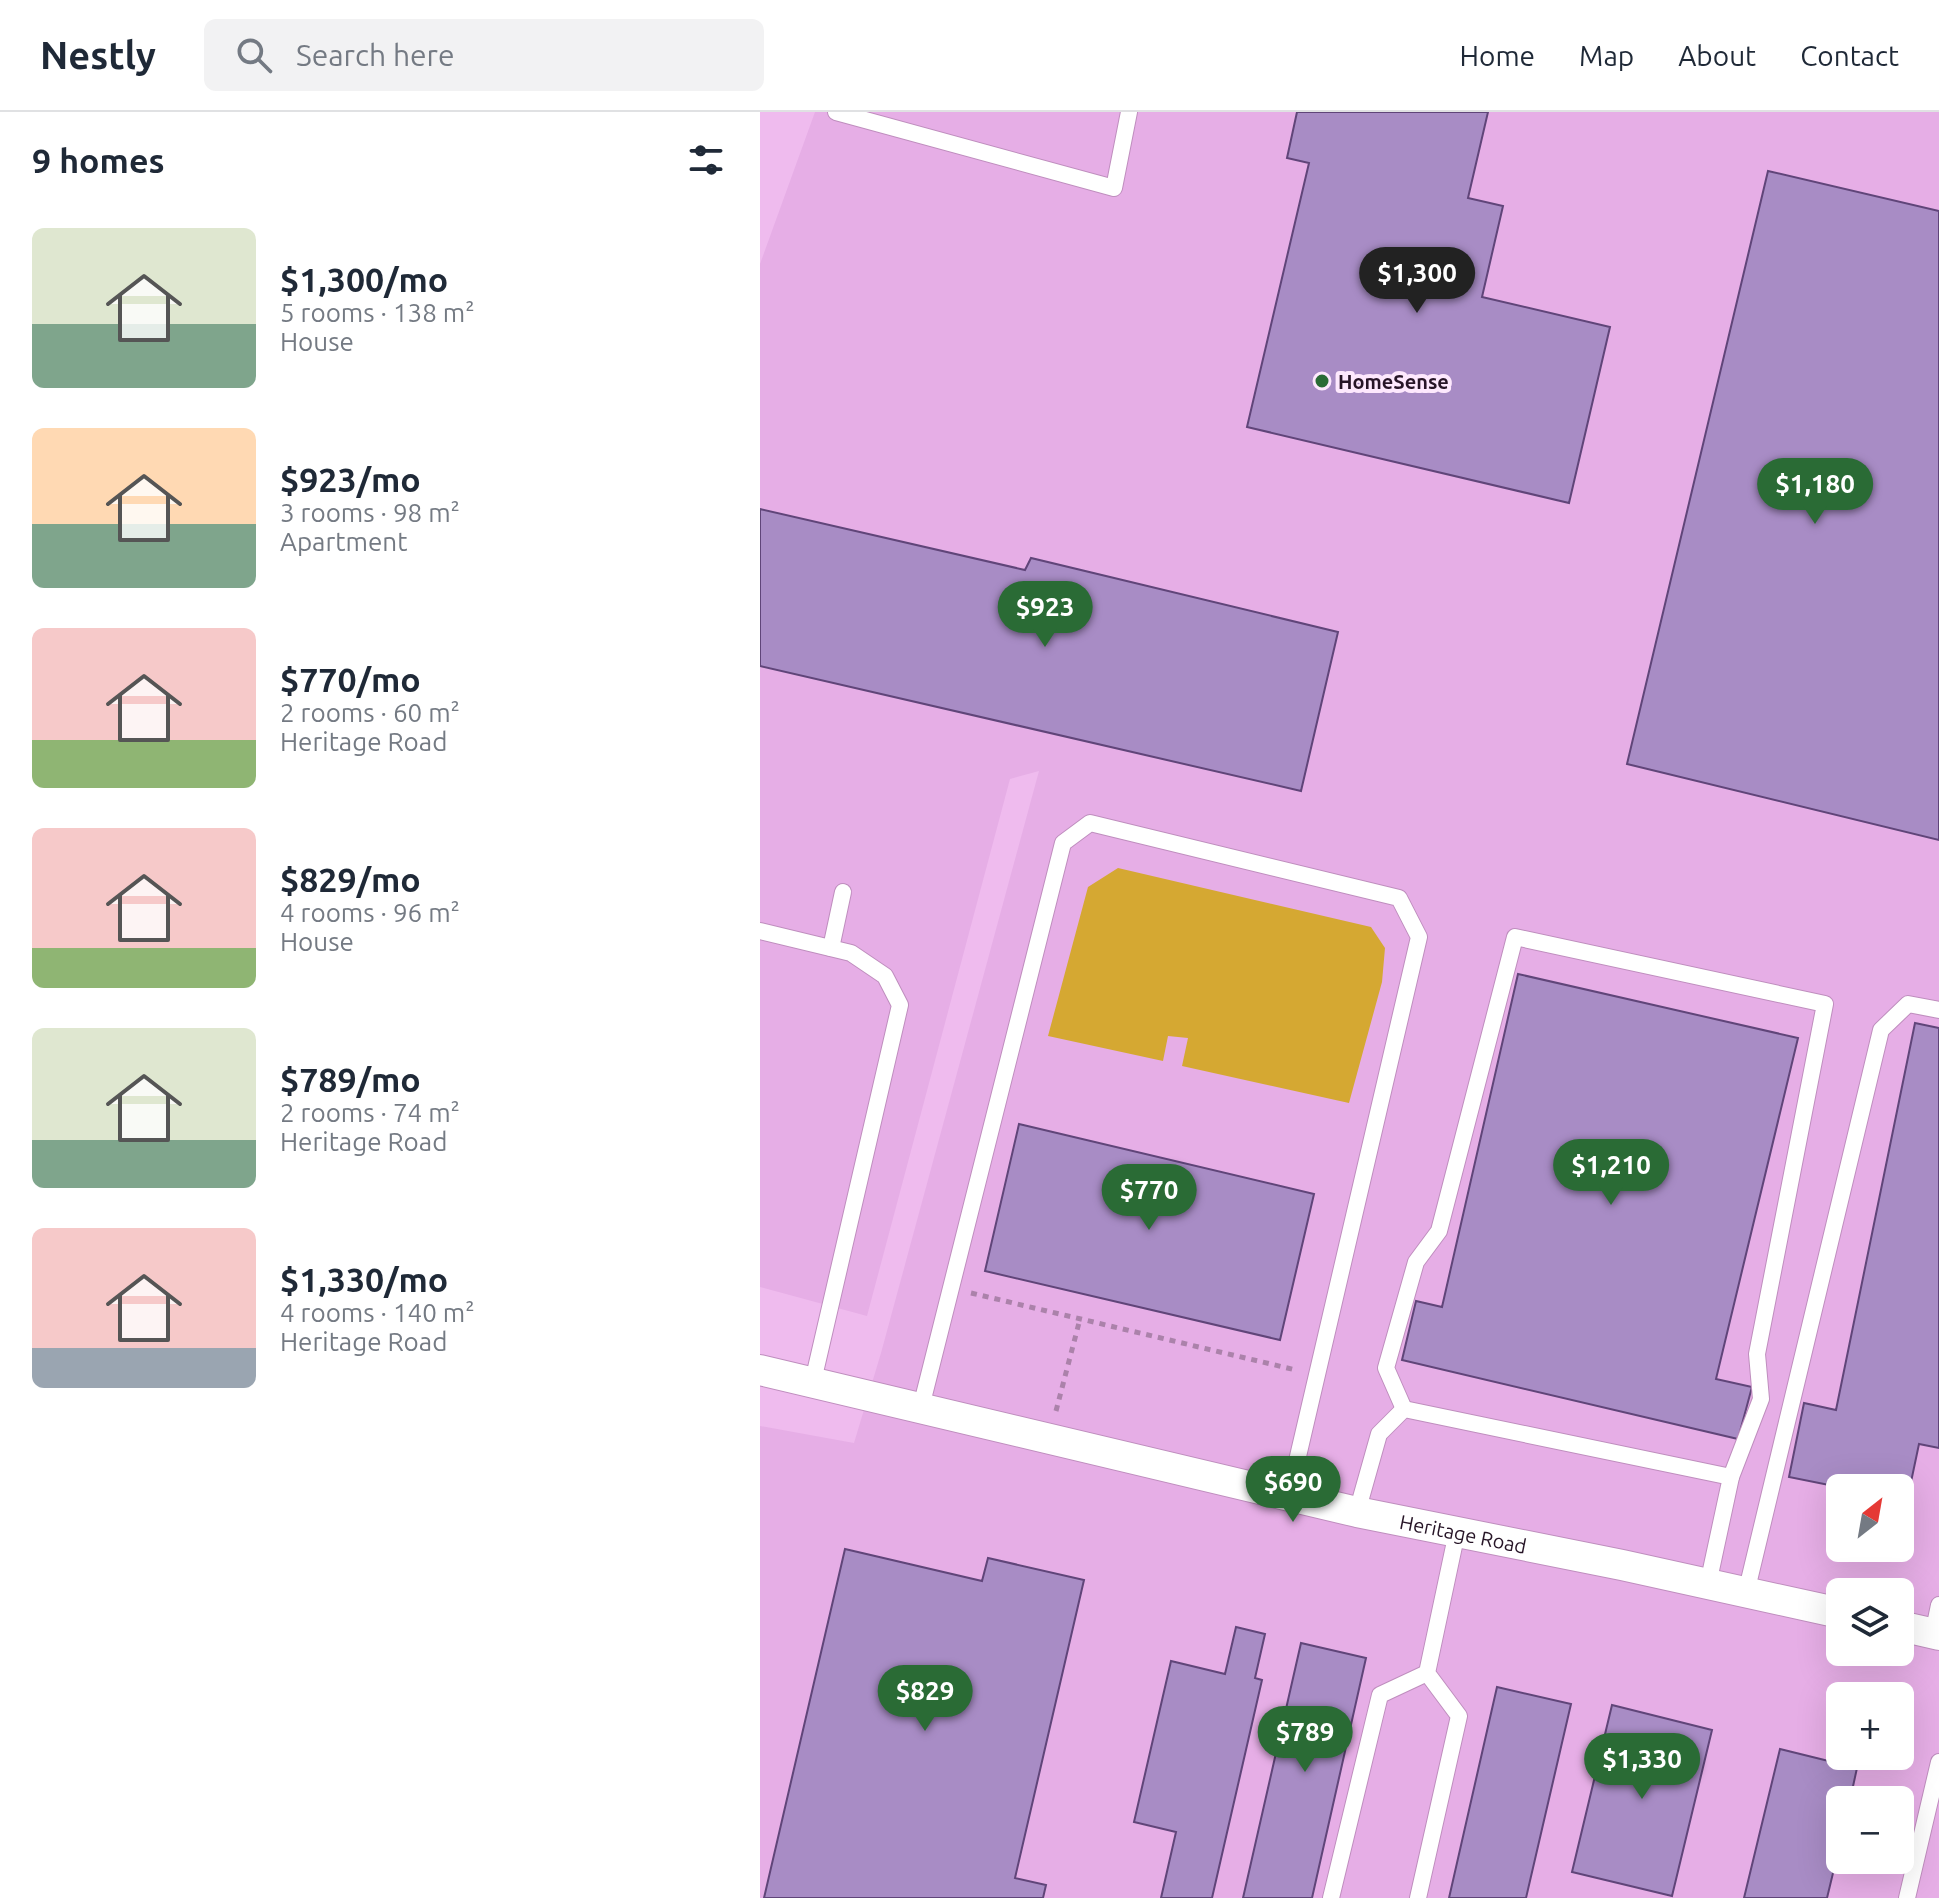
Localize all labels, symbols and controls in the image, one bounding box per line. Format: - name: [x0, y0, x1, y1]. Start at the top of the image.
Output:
- search box: [204, 19, 764, 91]
- icon: search: [232, 33, 276, 77]
- text: Nestly: [40, 34, 156, 76]
- text: Search here: [296, 38, 455, 72]
- text: Home: [1460, 40, 1535, 71]
- text: Map: [1579, 40, 1634, 71]
- text: About: [1678, 40, 1756, 71]
- text: Contact: [1800, 40, 1899, 71]
- icon: filters: [684, 138, 728, 182]
- text: 9 homes: [32, 141, 165, 179]
- pin: $1,300: [1352, 247, 1482, 315]
- text: $1,300: [1377, 258, 1457, 287]
- icon: home: [96, 260, 192, 356]
- text: $1,300/mo: [280, 260, 448, 298]
- text: 5 rooms · 138 m²: [280, 298, 475, 327]
- text: House: [280, 327, 354, 356]
- place label: HomeSense: [1338, 370, 1449, 393]
- marker: HomeSense: [1313, 372, 1331, 390]
- pin: $1,180: [1750, 458, 1880, 526]
- icon: home: [96, 460, 192, 556]
- text: $923/mo: [280, 460, 421, 498]
- text: $1,180: [1775, 469, 1855, 498]
- text: 3 rooms · 98 m²: [280, 498, 460, 527]
- text: Apartment: [280, 527, 407, 556]
- pin: $923: [998, 581, 1092, 649]
- text: $923: [1016, 592, 1074, 621]
- icon: home: [96, 660, 192, 756]
- text: $770/mo: [280, 660, 421, 698]
- text: 2 rooms · 60 m²: [280, 698, 460, 727]
- text: Heritage Road: [280, 727, 447, 756]
- icon: home: [96, 860, 192, 956]
- text: $829/mo: [280, 860, 421, 898]
- text: 4 rooms · 96 m²: [280, 898, 460, 927]
- text: House: [280, 927, 354, 956]
- icon: home: [96, 1060, 192, 1156]
- text: $789/mo: [280, 1060, 421, 1098]
- text: 2 rooms · 74 m²: [280, 1098, 460, 1127]
- text: Heritage Road: [280, 1127, 447, 1156]
- pin: $1,210: [1546, 1139, 1676, 1207]
- text: $1,210: [1571, 1150, 1651, 1179]
- pin: $770: [1102, 1164, 1196, 1232]
- text: $770: [1120, 1175, 1178, 1204]
- icon: home: [96, 1260, 192, 1356]
- text: $1,330/mo: [280, 1260, 448, 1298]
- text: 4 rooms · 140 m²: [280, 1298, 475, 1327]
- text: Heritage Road: [280, 1327, 447, 1356]
- pin: $690: [1246, 1456, 1340, 1524]
- text: $690: [1264, 1467, 1322, 1496]
- north arrow: [1826, 1474, 1914, 1562]
- map controls: [1826, 1474, 1914, 1874]
- street label: Heritage Road: [1398, 1509, 1529, 1557]
- button: layers: [1826, 1578, 1914, 1666]
- pin: $829: [878, 1665, 972, 1733]
- text: $829: [896, 1676, 954, 1705]
- button: +: [1826, 1682, 1914, 1770]
- pin: $789: [1258, 1706, 1352, 1774]
- text: $789: [1276, 1717, 1334, 1746]
- pin: $1,330: [1577, 1733, 1707, 1801]
- text: $1,330: [1602, 1744, 1682, 1773]
- button: −: [1826, 1786, 1914, 1874]

